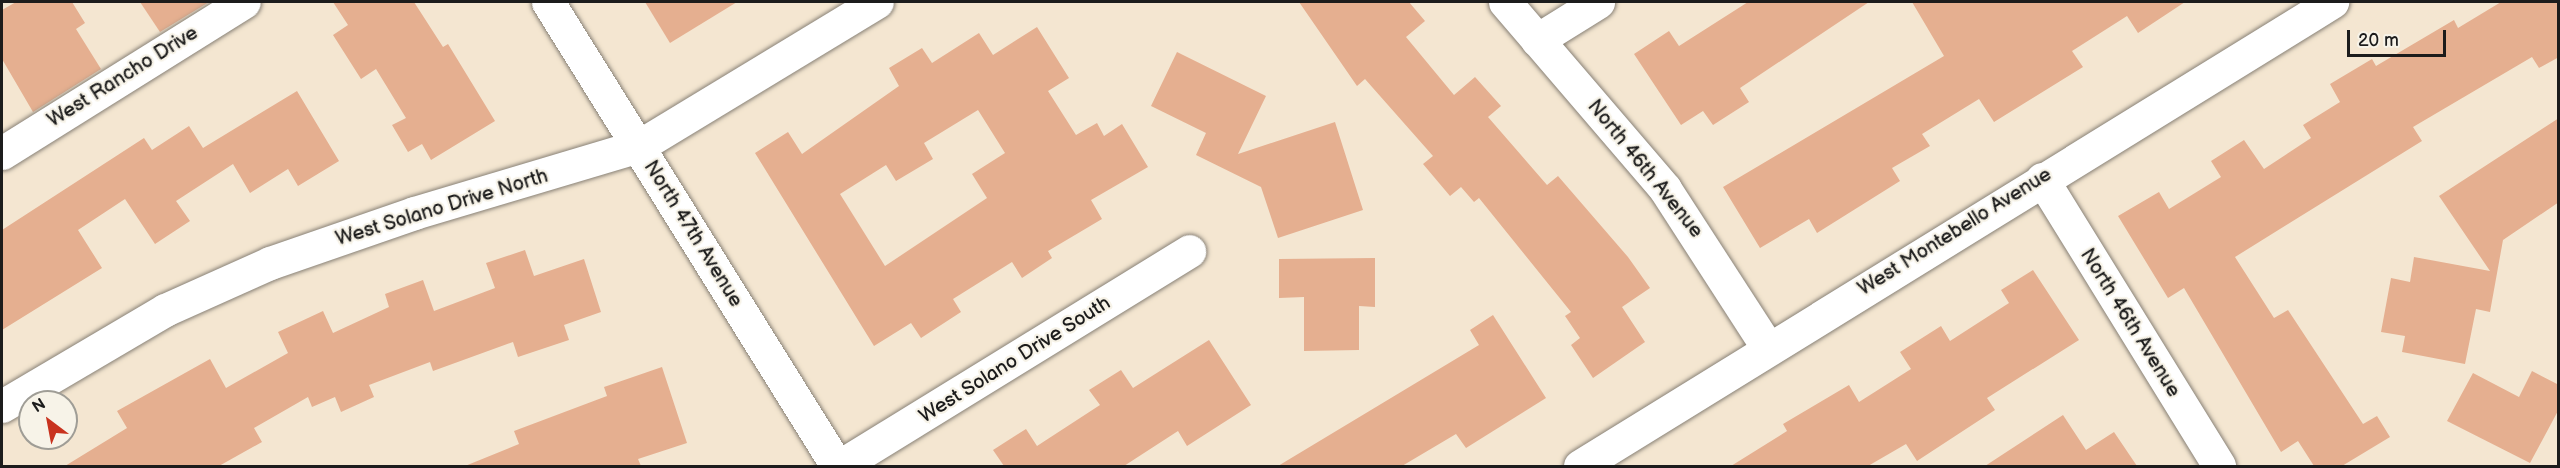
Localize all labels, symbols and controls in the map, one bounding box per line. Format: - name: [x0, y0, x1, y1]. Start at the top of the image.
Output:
- scale bar: [2350, 18, 2449, 56]
- street label: West Rancho Drive: [43, 21, 203, 133]
- text: 20 m: [2358, 30, 2399, 51]
- street label: North 46th Avenue: [1582, 95, 1708, 243]
- street label: North 47th Avenue: [638, 156, 748, 312]
- street label: West Montebello Avenue: [1854, 163, 2056, 301]
- street label: West Solano Drive North: [333, 164, 551, 252]
- street label: North 46th Avenue: [2075, 244, 2185, 402]
- street label: West Solano Drive South: [915, 291, 1115, 429]
- north arrow: [18, 390, 78, 450]
- text: N: [29, 395, 49, 417]

